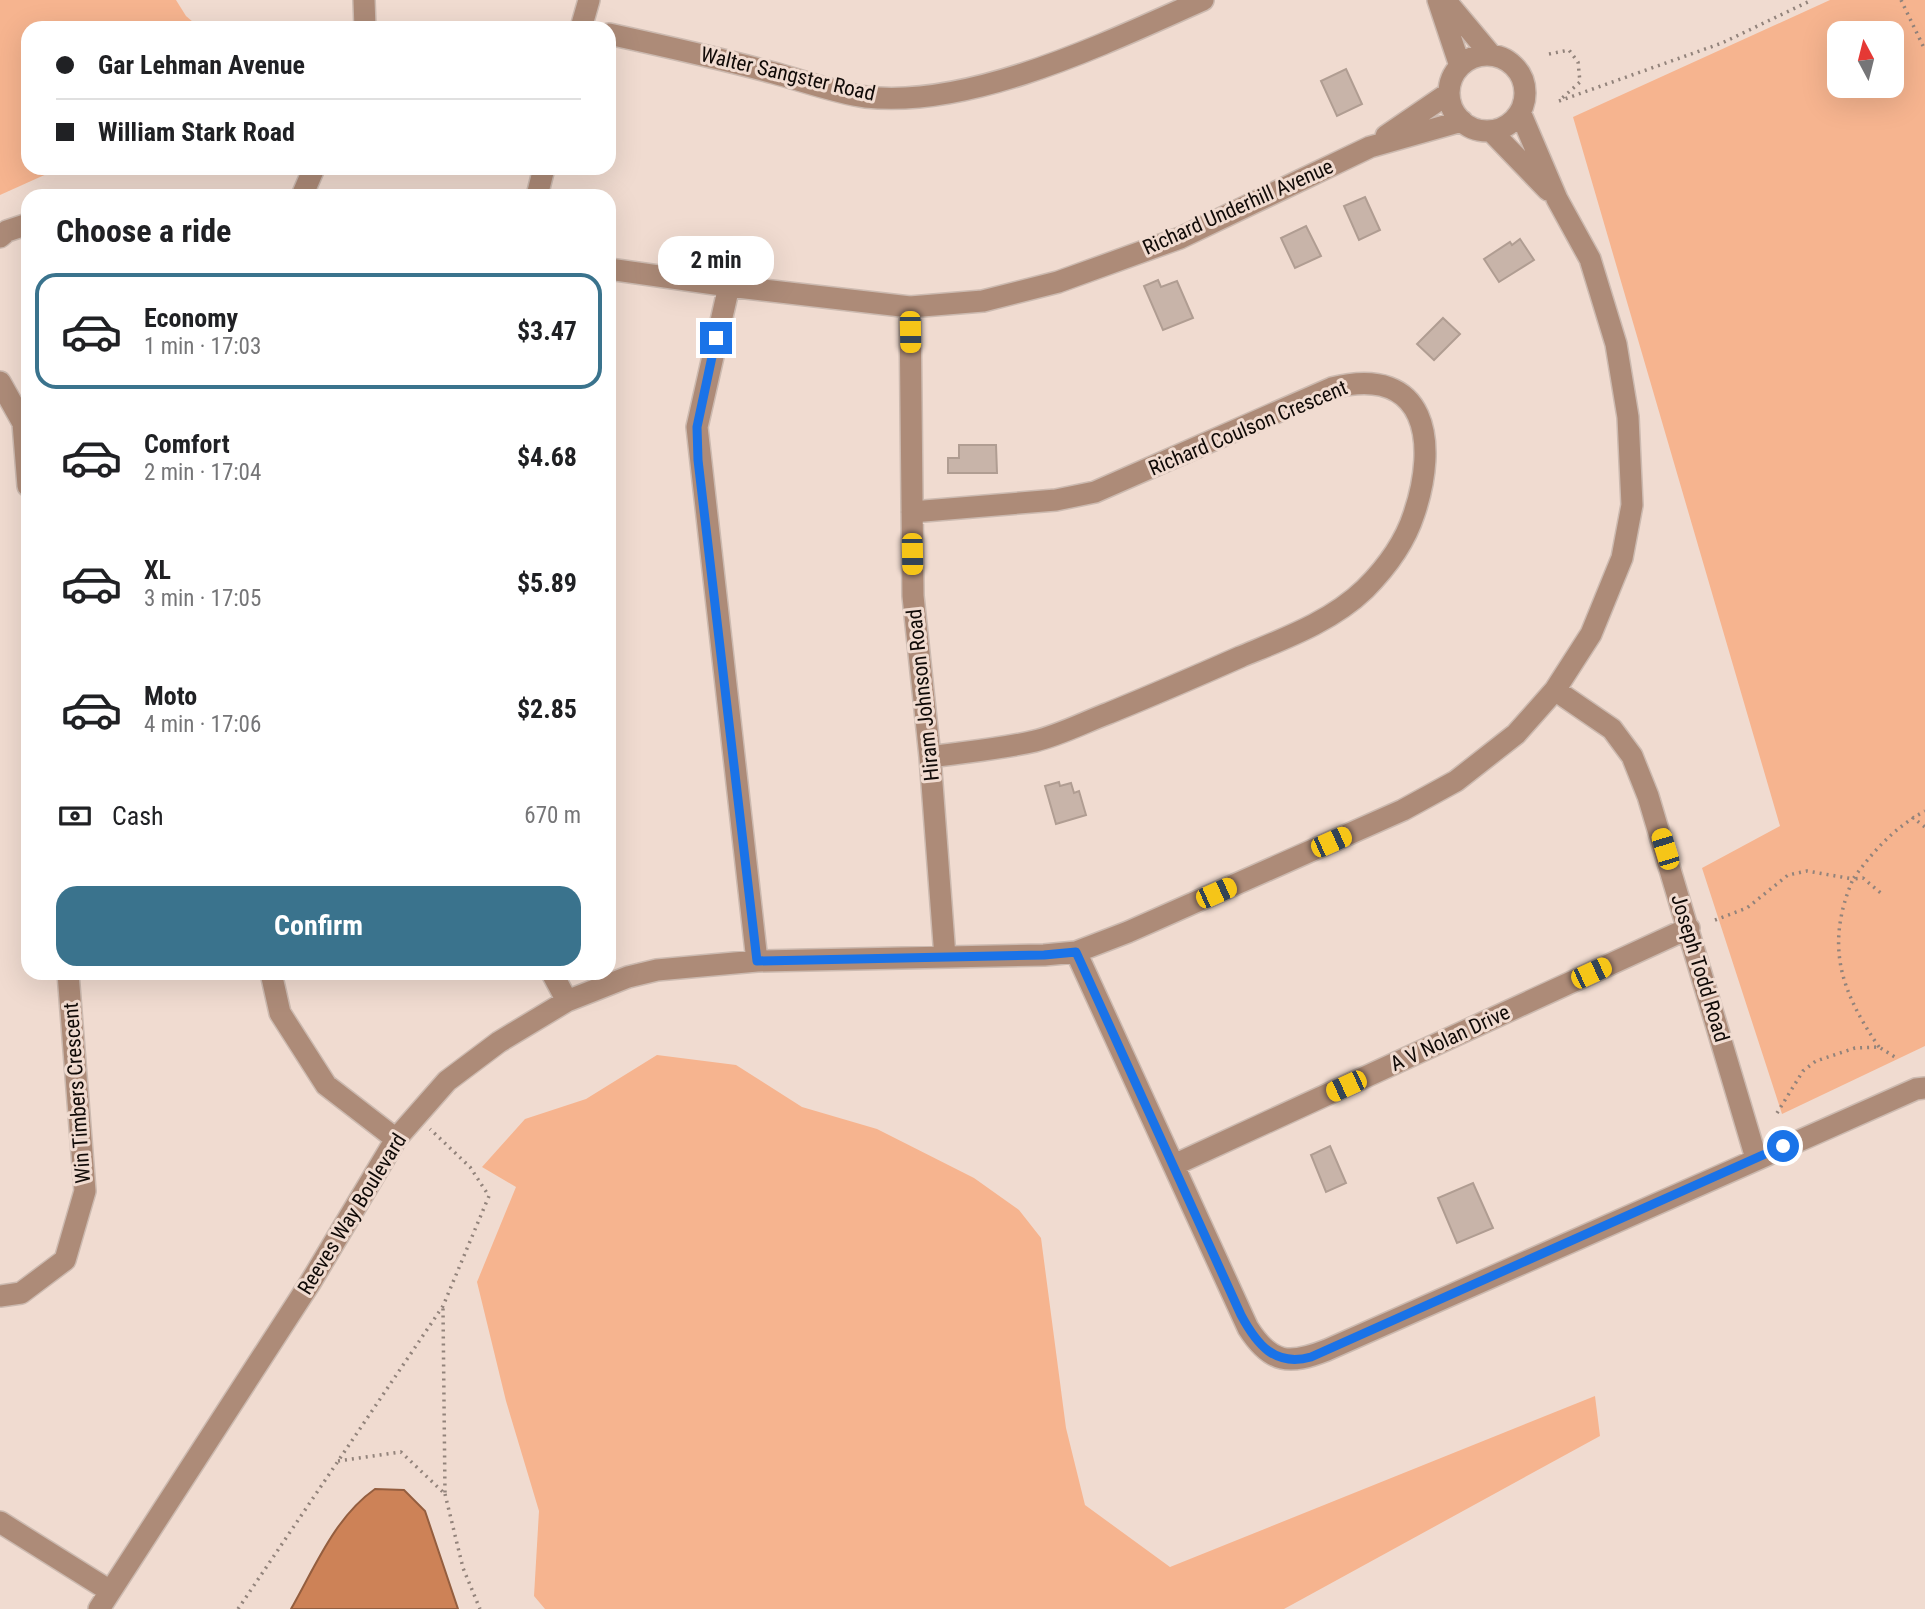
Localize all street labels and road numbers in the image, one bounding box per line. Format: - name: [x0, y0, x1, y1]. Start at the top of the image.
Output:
- street label: Walter Sangster Road: [698, 42, 878, 106]
- street label: Richard Underhill Avenue: [1139, 154, 1337, 260]
- street label: Richard Coulson Crescent: [1145, 375, 1351, 481]
- street label: Hiram Johnson Road: [902, 608, 944, 782]
- street label: Joseph Todd Road: [1666, 891, 1734, 1045]
- street label: A V Nolan Drive: [1387, 1000, 1514, 1076]
- street label: Win Timbers Crescent: [59, 1002, 95, 1184]
- street label: Reeves Way Boulevard: [293, 1129, 411, 1299]

